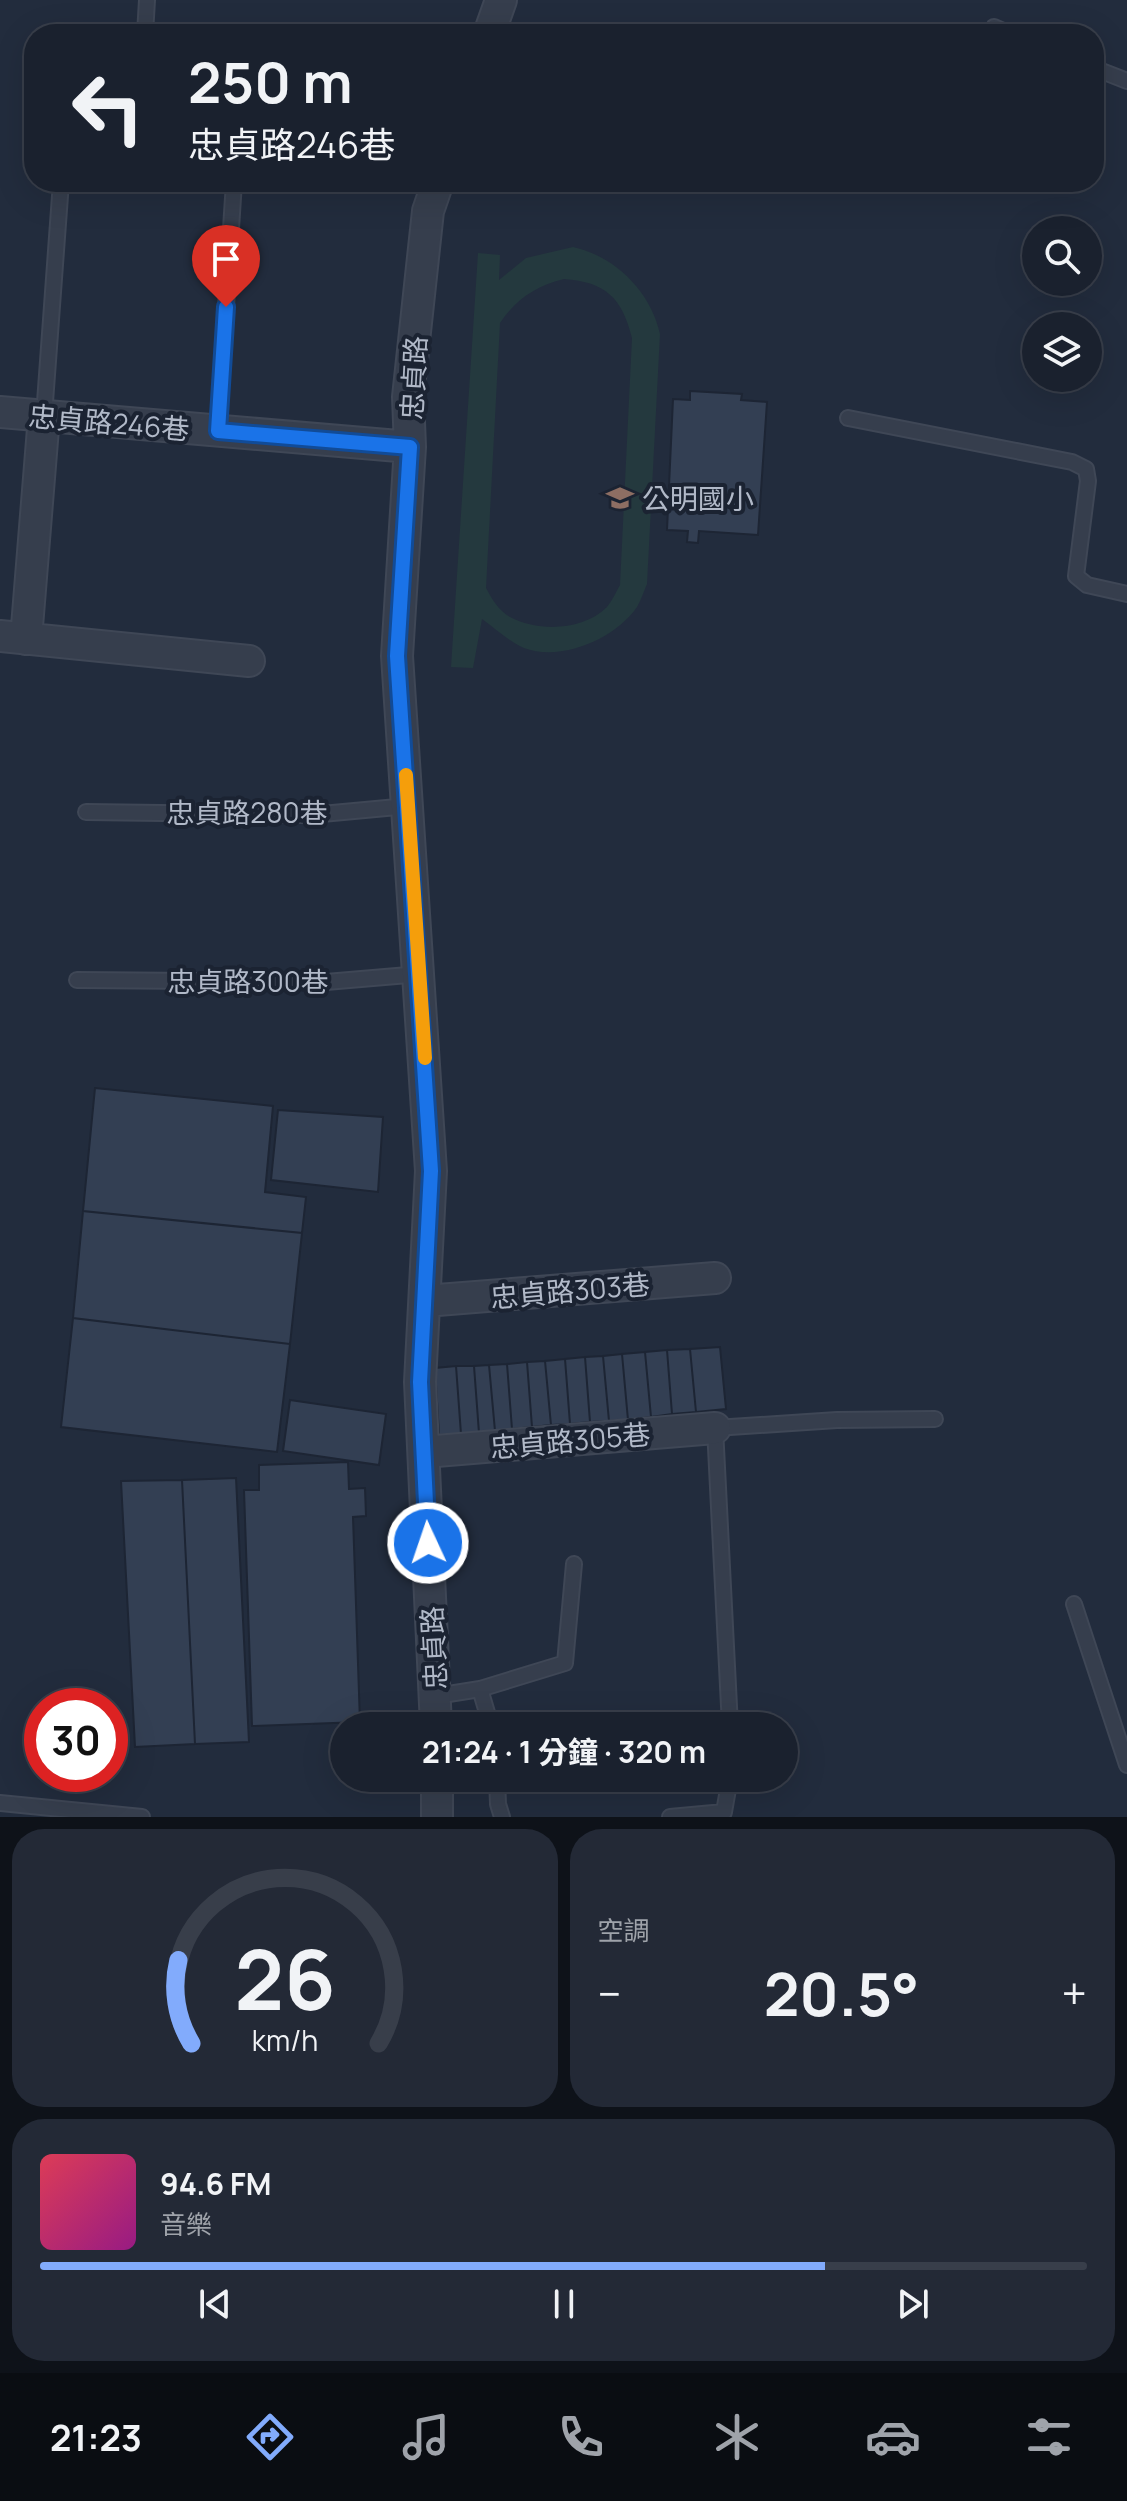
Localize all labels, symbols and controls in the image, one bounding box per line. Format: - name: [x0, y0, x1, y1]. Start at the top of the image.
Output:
- text: 250 m: [188, 43, 353, 120]
- icon: left: [56, 56, 160, 160]
- text: 忠貞路246巷: [188, 120, 395, 169]
- map controls: [1022, 216, 1102, 392]
- button: search: [1022, 216, 1102, 296]
- pin: [192, 225, 260, 307]
- icon: arrive: [204, 237, 248, 281]
- button: layers: [1022, 312, 1102, 392]
- street label: 忠貞路: [392, 335, 434, 421]
- street label: 忠貞路246巷: [27, 396, 191, 448]
- place label: 公明國小: [642, 479, 754, 517]
- school or university icon: 公明國小: [605, 483, 635, 513]
- street label: 忠貞路280巷: [166, 793, 328, 831]
- street label: 忠貞路300巷: [167, 962, 329, 1000]
- street label: 忠貞路303巷: [489, 1264, 651, 1316]
- street label: 忠貞路305巷: [488, 1414, 652, 1466]
- position arrow: [386, 1501, 470, 1585]
- street label: 忠貞路: [412, 1605, 454, 1691]
- speed limit sign: 30: [24, 1688, 128, 1792]
- text: 21:24 · 1 分鐘 · 320 m: [422, 1731, 706, 1772]
- text: 空調: [598, 1912, 650, 1948]
- text: 26: [234, 1921, 335, 2035]
- text: 20.5°: [764, 1952, 919, 2034]
- text: −: [598, 1963, 621, 2023]
- text: +: [1062, 1963, 1087, 2023]
- text: km/h: [252, 2021, 318, 2060]
- text: 94.6 FM: [160, 2163, 271, 2204]
- text: 音樂: [160, 2206, 212, 2242]
- icon: previous: [193, 2282, 237, 2326]
- icon: pause: [542, 2282, 586, 2326]
- icon: next: [891, 2282, 935, 2326]
- icon: directions: [242, 2409, 298, 2465]
- icon: music: [398, 2409, 454, 2465]
- icon: phone: [553, 2409, 609, 2465]
- icon: climate: [709, 2409, 765, 2465]
- icon: car: [865, 2409, 921, 2465]
- icon: filters: [1021, 2409, 1077, 2465]
- text: 21:23: [50, 2413, 142, 2462]

